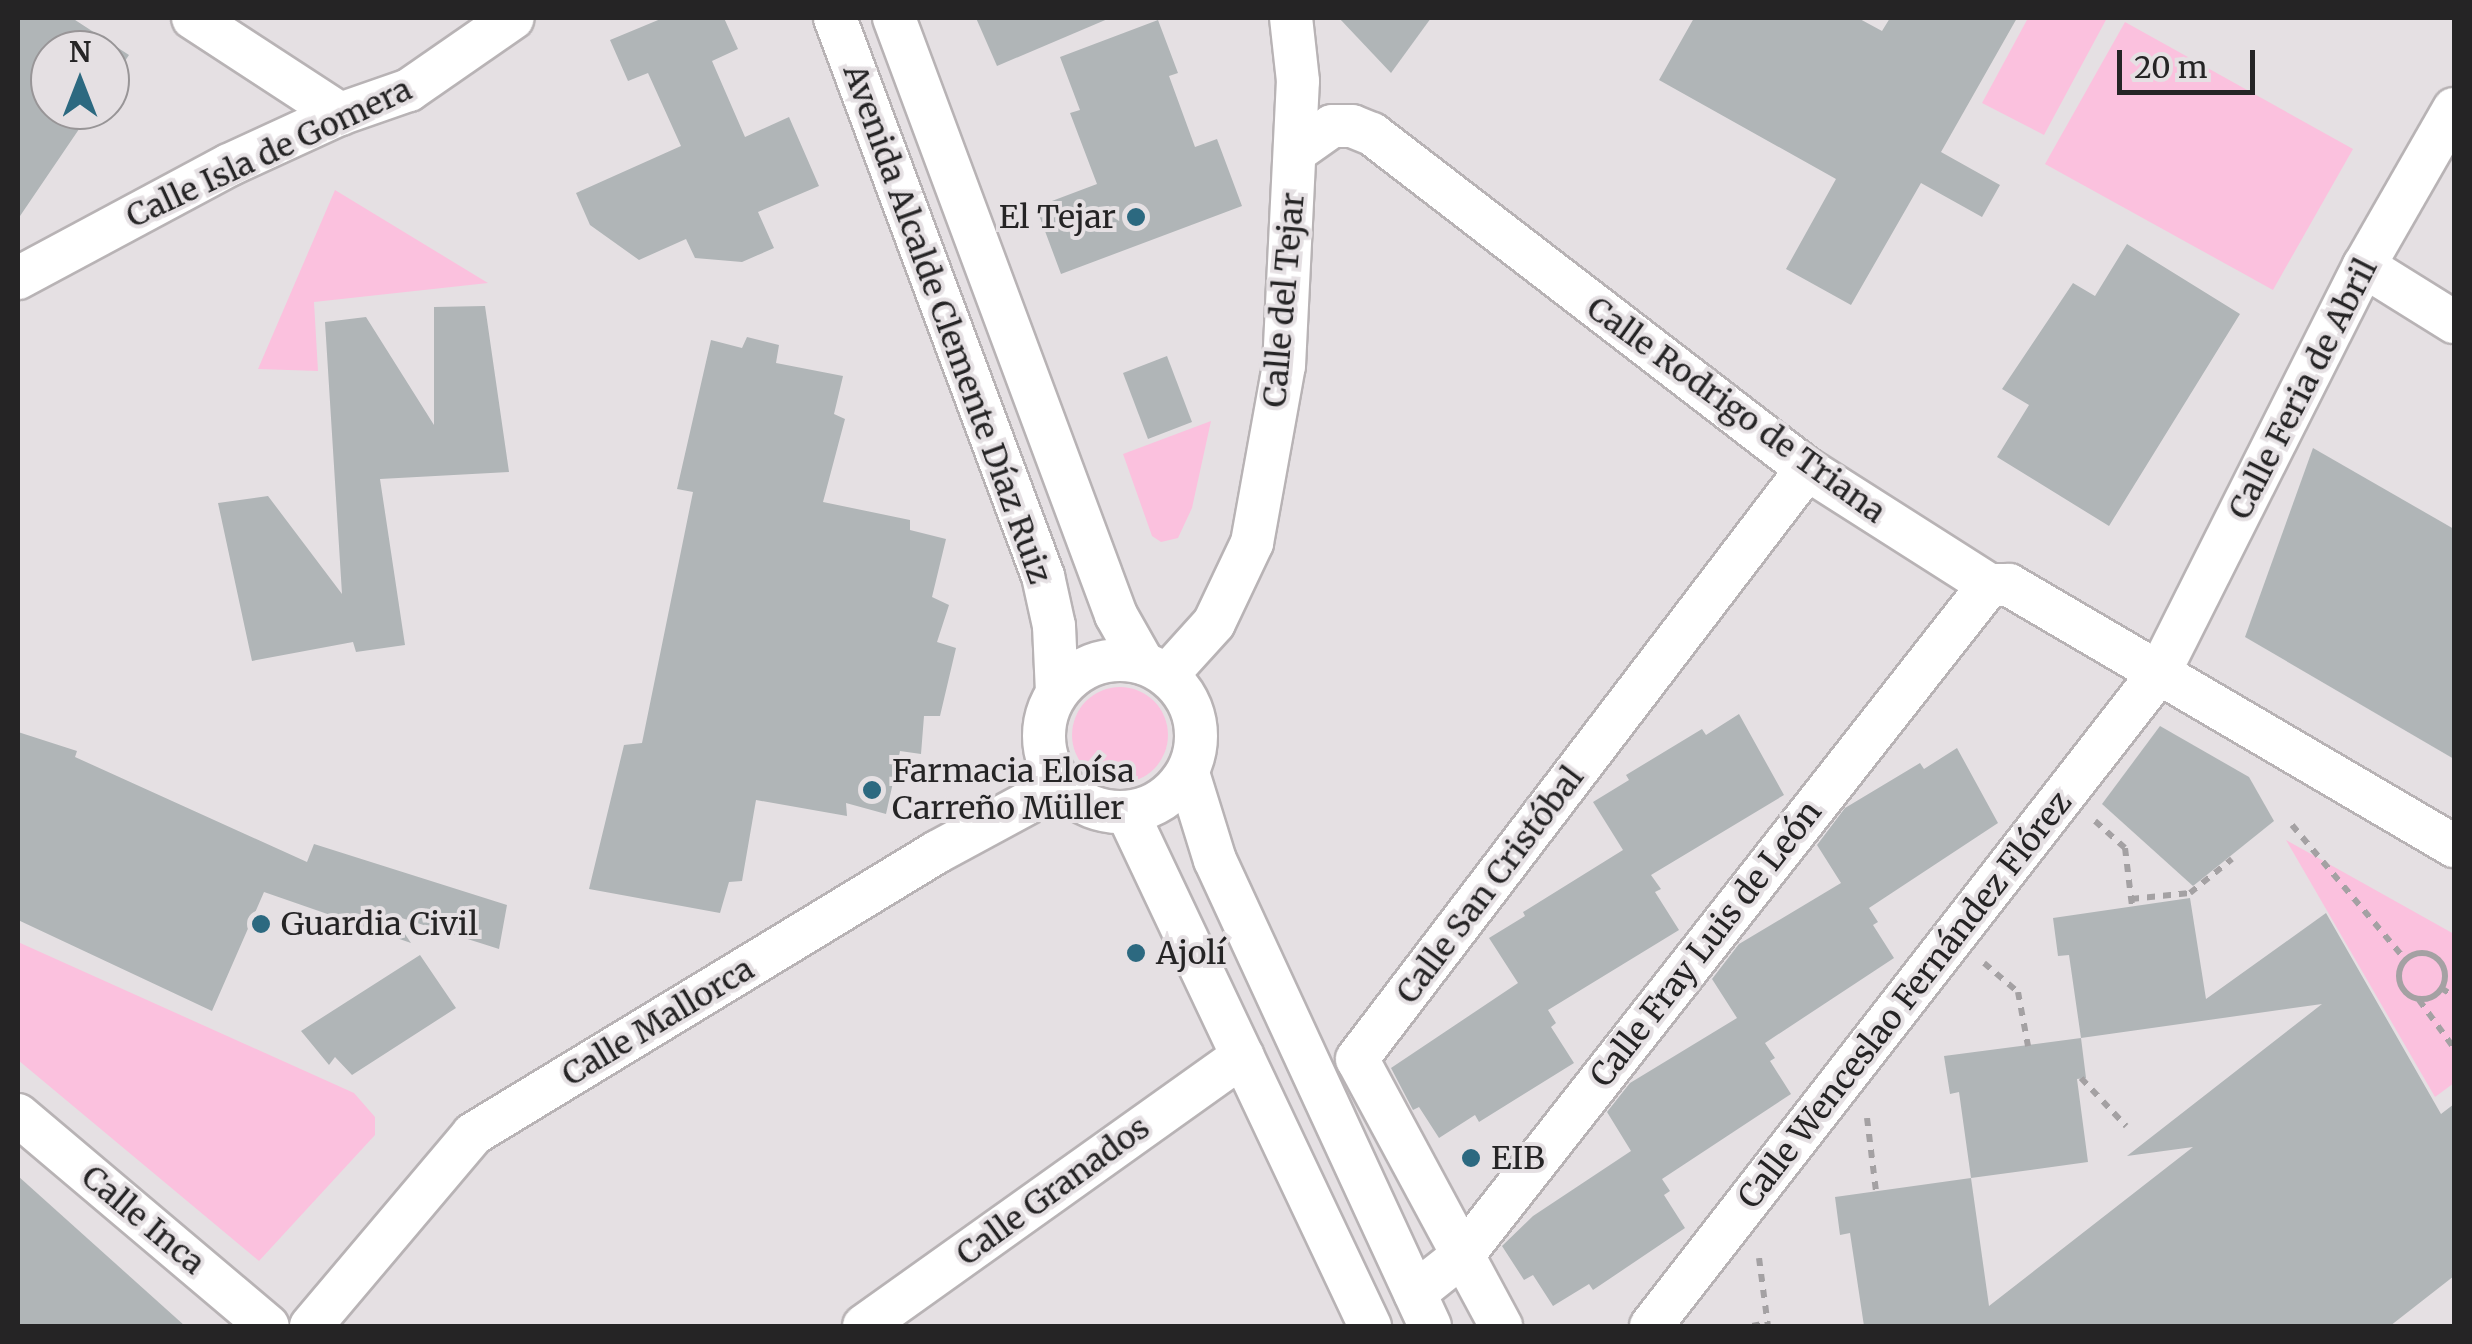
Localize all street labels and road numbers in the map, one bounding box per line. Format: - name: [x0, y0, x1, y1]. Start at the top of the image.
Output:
- street label: Avenida Alcalde Clemente Díaz Ruiz: [835, 59, 1059, 589]
- street label: Calle Isla de Gomera: [120, 70, 418, 236]
- street label: Calle del Tejar: [1255, 191, 1313, 409]
- street label: Calle Feria de Abril: [2221, 252, 2385, 526]
- street label: Calle Rodrigo de Triana: [1579, 289, 1893, 531]
- street label: Calle San Cristóbal: [1388, 759, 1592, 1011]
- street label: Calle Wenceslao Fernández Flórez: [1730, 784, 2080, 1216]
- street label: Calle Fray Luis de León: [1582, 793, 1830, 1095]
- street label: Calle Mallorca: [555, 950, 761, 1094]
- street label: Calle Granados: [949, 1108, 1157, 1274]
- street label: Calle Inca: [74, 1158, 212, 1282]

